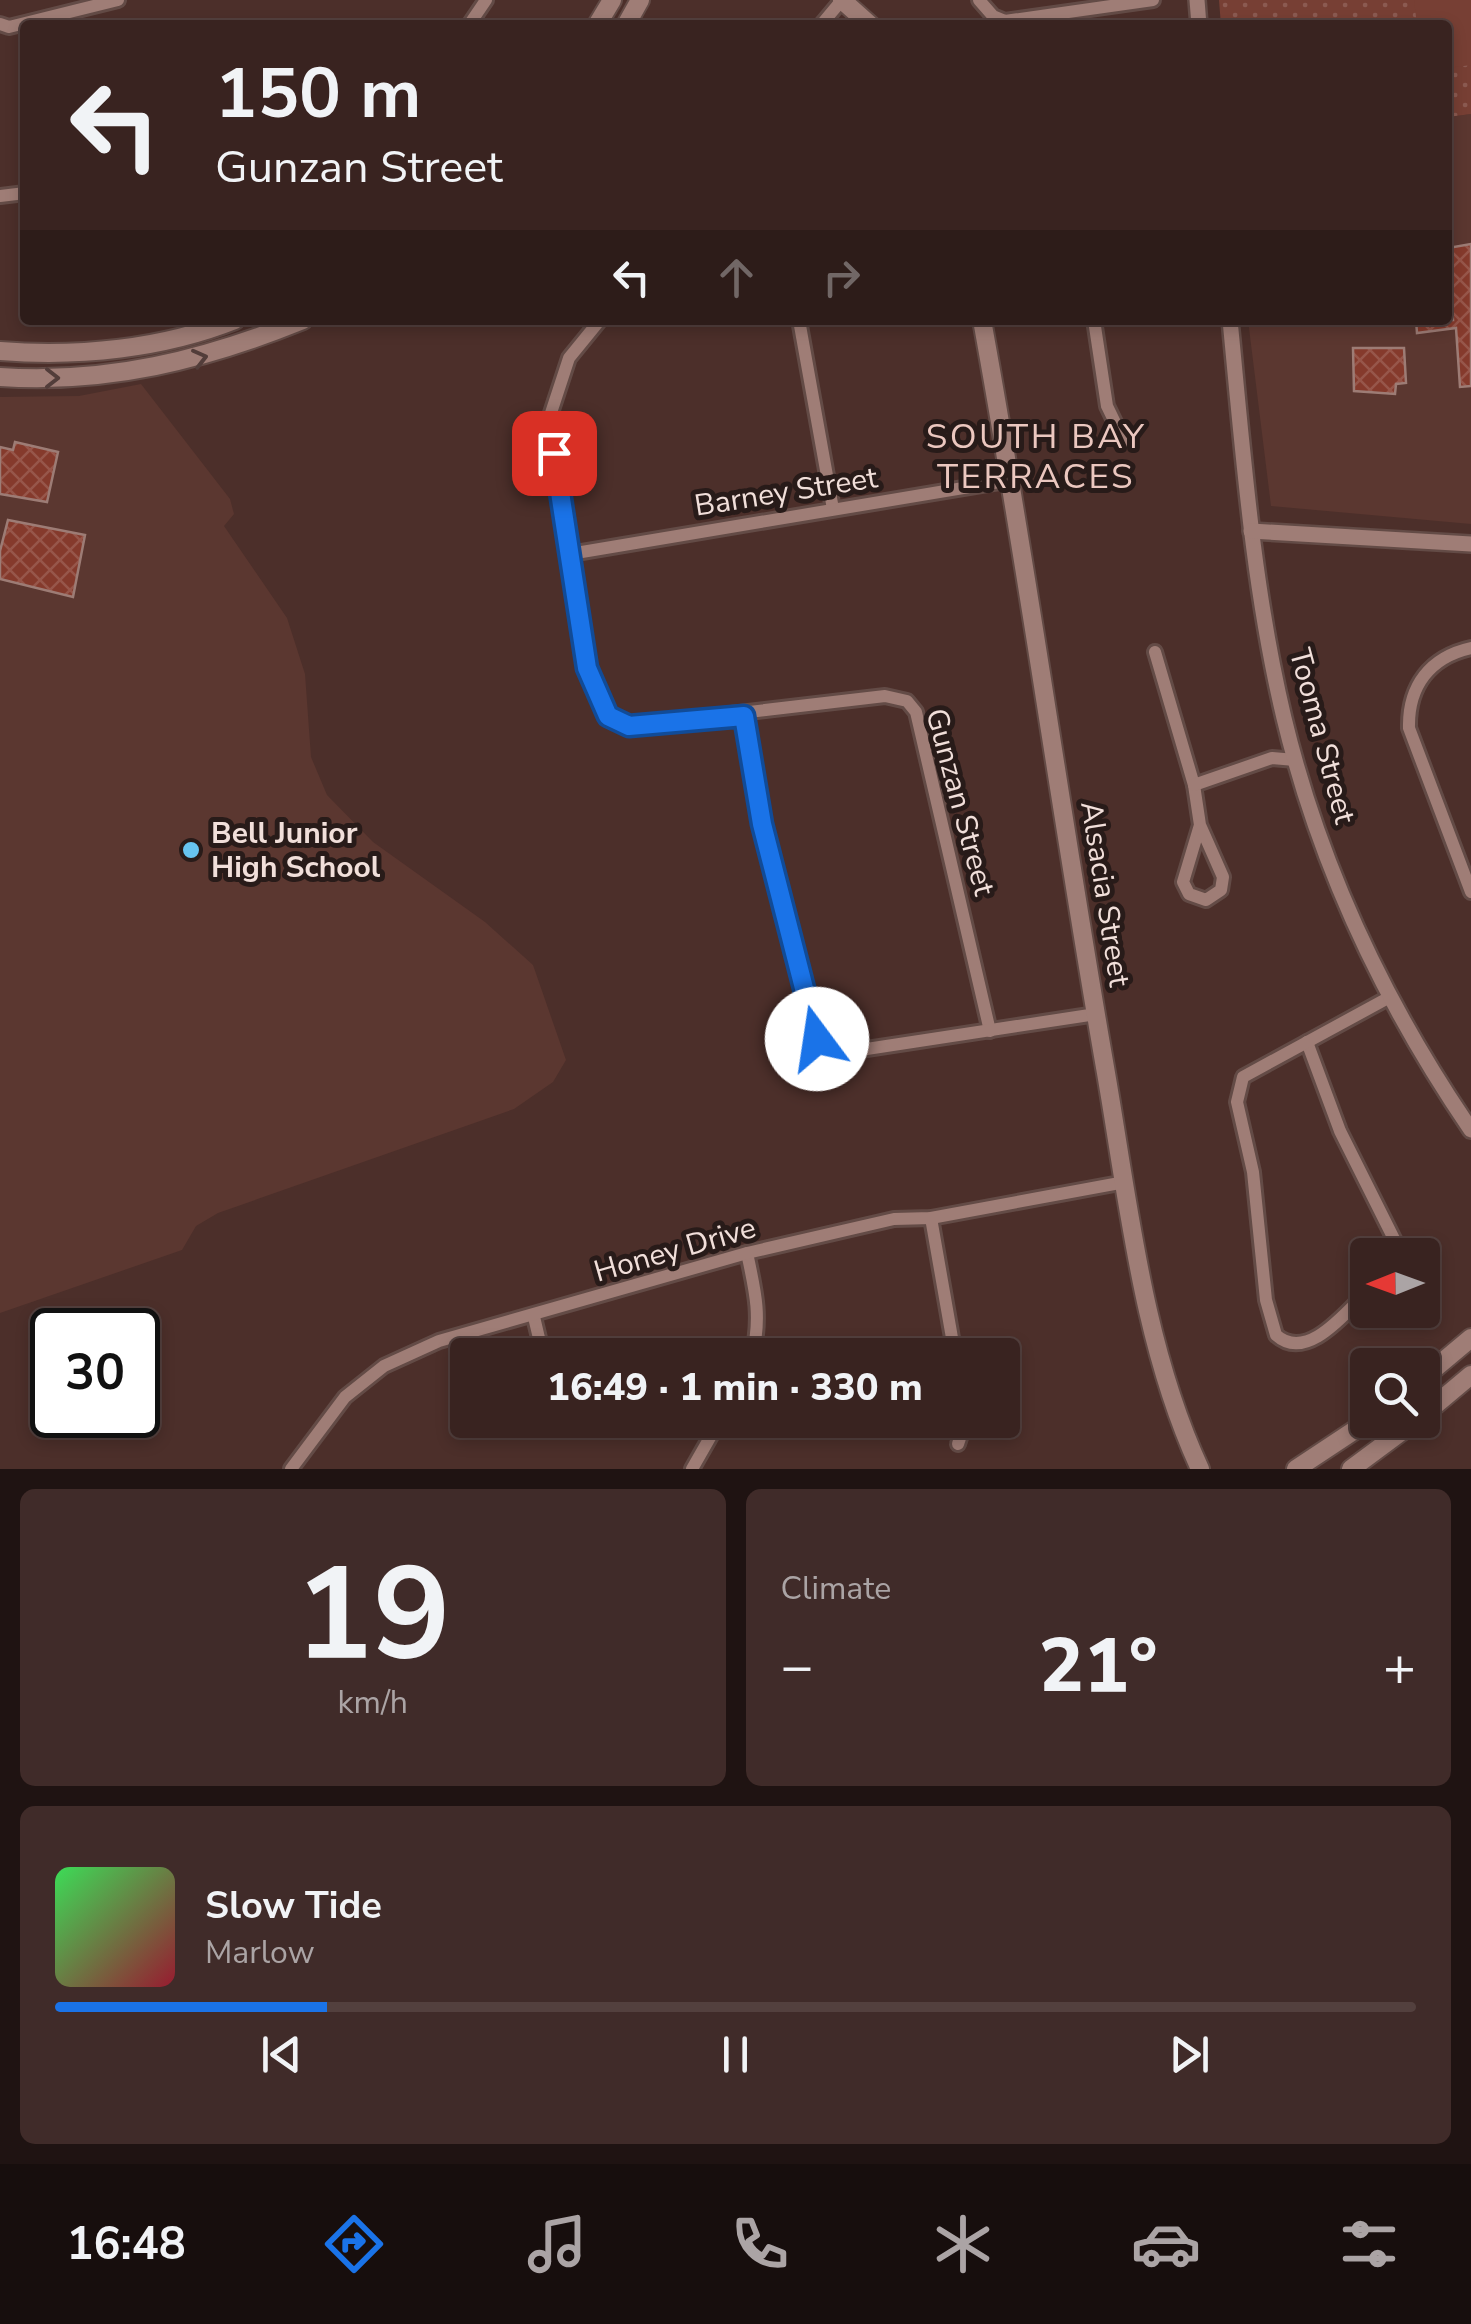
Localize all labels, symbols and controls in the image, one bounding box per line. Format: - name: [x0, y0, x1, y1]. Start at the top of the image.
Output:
- text: 150 m: [215, 46, 421, 142]
- icon: left: [50, 60, 180, 190]
- text: Gunzan Street: [215, 137, 503, 198]
- icon: left: [604, 250, 659, 305]
- icon: ahead: [709, 250, 764, 305]
- icon: right: [814, 250, 869, 305]
- one-way arrow: [191, 349, 208, 370]
- one-way arrow: [46, 367, 61, 389]
- pin: [512, 411, 597, 496]
- district label: SOUTH BAY TERRACES: [926, 413, 1146, 500]
- icon: arrive: [527, 426, 582, 481]
- street label: Barney Street: [692, 457, 881, 527]
- street label: Tooma Street: [1279, 644, 1365, 829]
- street label: Gunzan Street: [915, 704, 1005, 900]
- street label: Alsacia Street: [1070, 798, 1140, 990]
- place label: Bell Junior High School: [211, 813, 381, 888]
- marker: Bell Junior High School: [180, 839, 202, 861]
- position arrow: [765, 987, 869, 1091]
- street label: Honey Drive: [589, 1207, 761, 1293]
- north arrow: [1350, 1238, 1440, 1328]
- map controls: [1350, 1238, 1440, 1438]
- speed limit sign: 30: [30, 1308, 160, 1438]
- button: search: [1350, 1348, 1440, 1438]
- text: 16:49 · 1 min · 330 m: [547, 1362, 923, 1413]
- text: 19: [295, 1527, 451, 1704]
- text: Climate: [781, 1567, 891, 1610]
- text: 21°: [1039, 1615, 1158, 1717]
- text: −: [781, 1629, 814, 1704]
- text: +: [1383, 1629, 1416, 1704]
- text: km/h: [337, 1681, 408, 1724]
- text: Slow Tide: [205, 1880, 382, 1931]
- text: Marlow: [205, 1931, 315, 1974]
- icon: previous: [254, 2027, 309, 2082]
- icon: pause: [708, 2027, 763, 2082]
- icon: next: [1162, 2027, 1217, 2082]
- icon: directions: [319, 2209, 389, 2279]
- icon: music: [522, 2209, 592, 2279]
- icon: phone: [725, 2209, 795, 2279]
- icon: climate: [928, 2209, 998, 2279]
- icon: car: [1131, 2209, 1201, 2279]
- icon: filters: [1334, 2209, 1404, 2279]
- text: 16:48: [67, 2214, 186, 2275]

